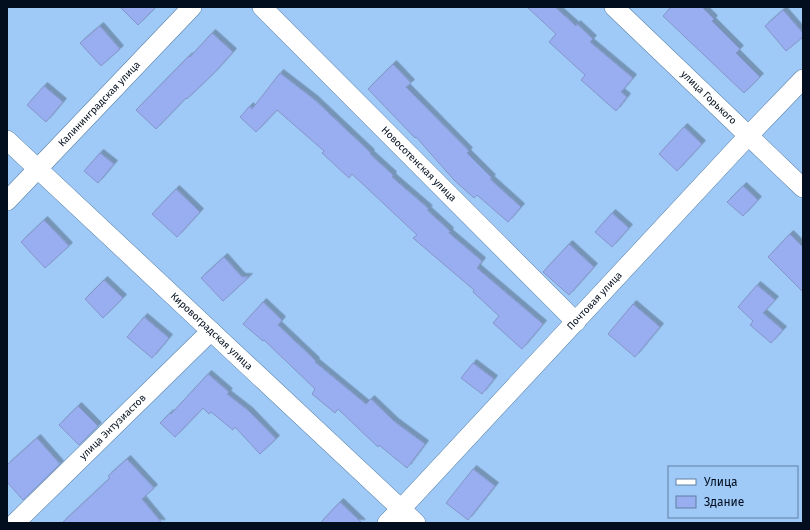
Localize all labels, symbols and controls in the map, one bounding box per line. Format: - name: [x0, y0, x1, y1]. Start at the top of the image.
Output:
- street label: Калининградская улица: [56, 59, 143, 149]
- street label: улица Горького: [678, 68, 739, 127]
- street label: Новосотенская улица: [379, 124, 459, 204]
- street label: Почтовая улица: [565, 269, 625, 333]
- street label: Кировоградская улица: [168, 290, 255, 373]
- street label: улица Энтузиастов: [77, 392, 149, 462]
- legend: [668, 466, 798, 518]
- text: Улица: [704, 475, 738, 489]
- text: Здание: [704, 495, 744, 509]

